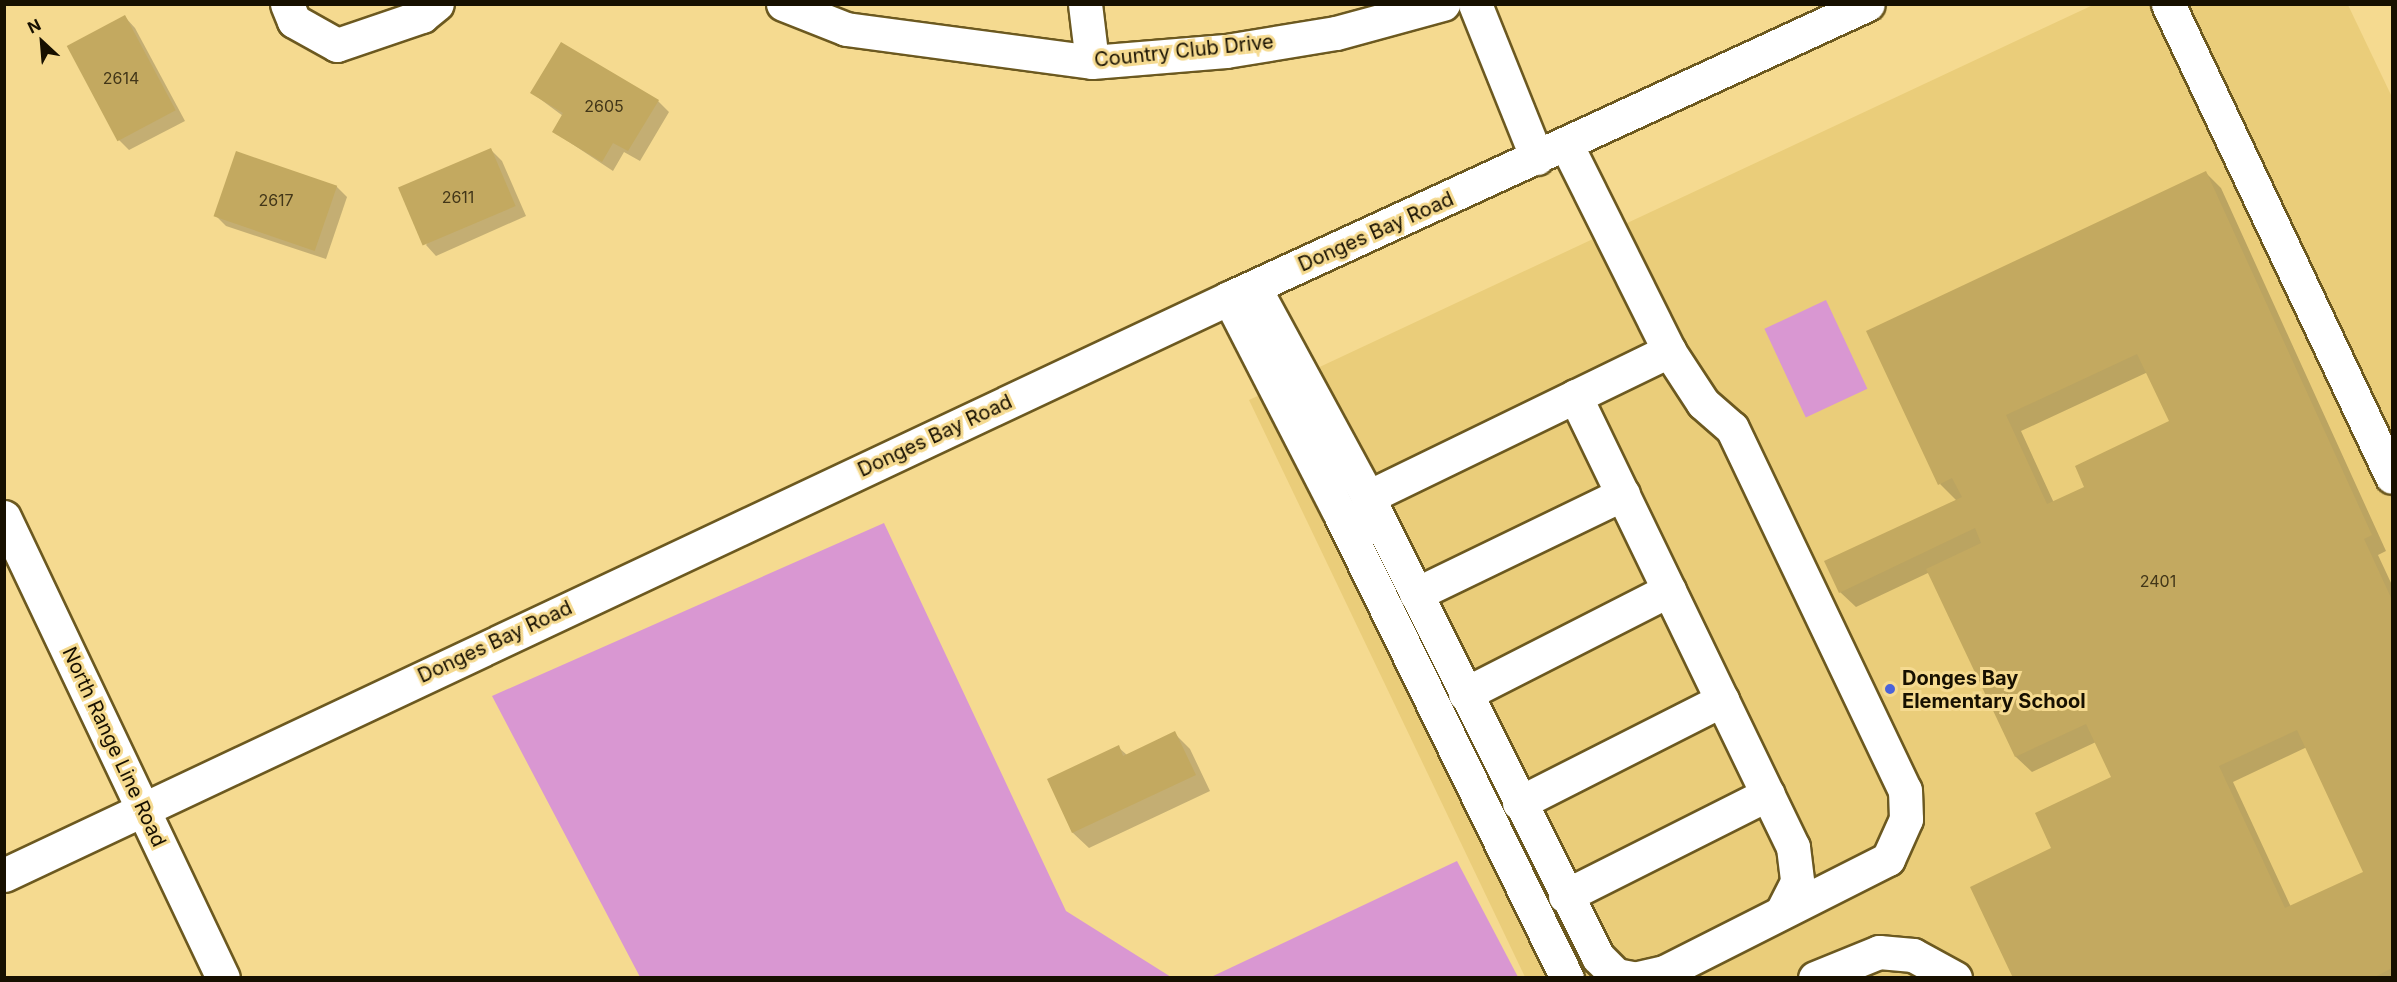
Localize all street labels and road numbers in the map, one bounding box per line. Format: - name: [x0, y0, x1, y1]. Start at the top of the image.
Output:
- street label: Country Club Drive: [1093, 30, 1275, 72]
- street label: Donges Bay Road: [1295, 187, 1457, 277]
- street label: Donges Bay Road: [854, 390, 1016, 482]
- street label: Donges Bay Road: [414, 596, 576, 688]
- street label: North Range Line Road: [57, 643, 171, 851]

